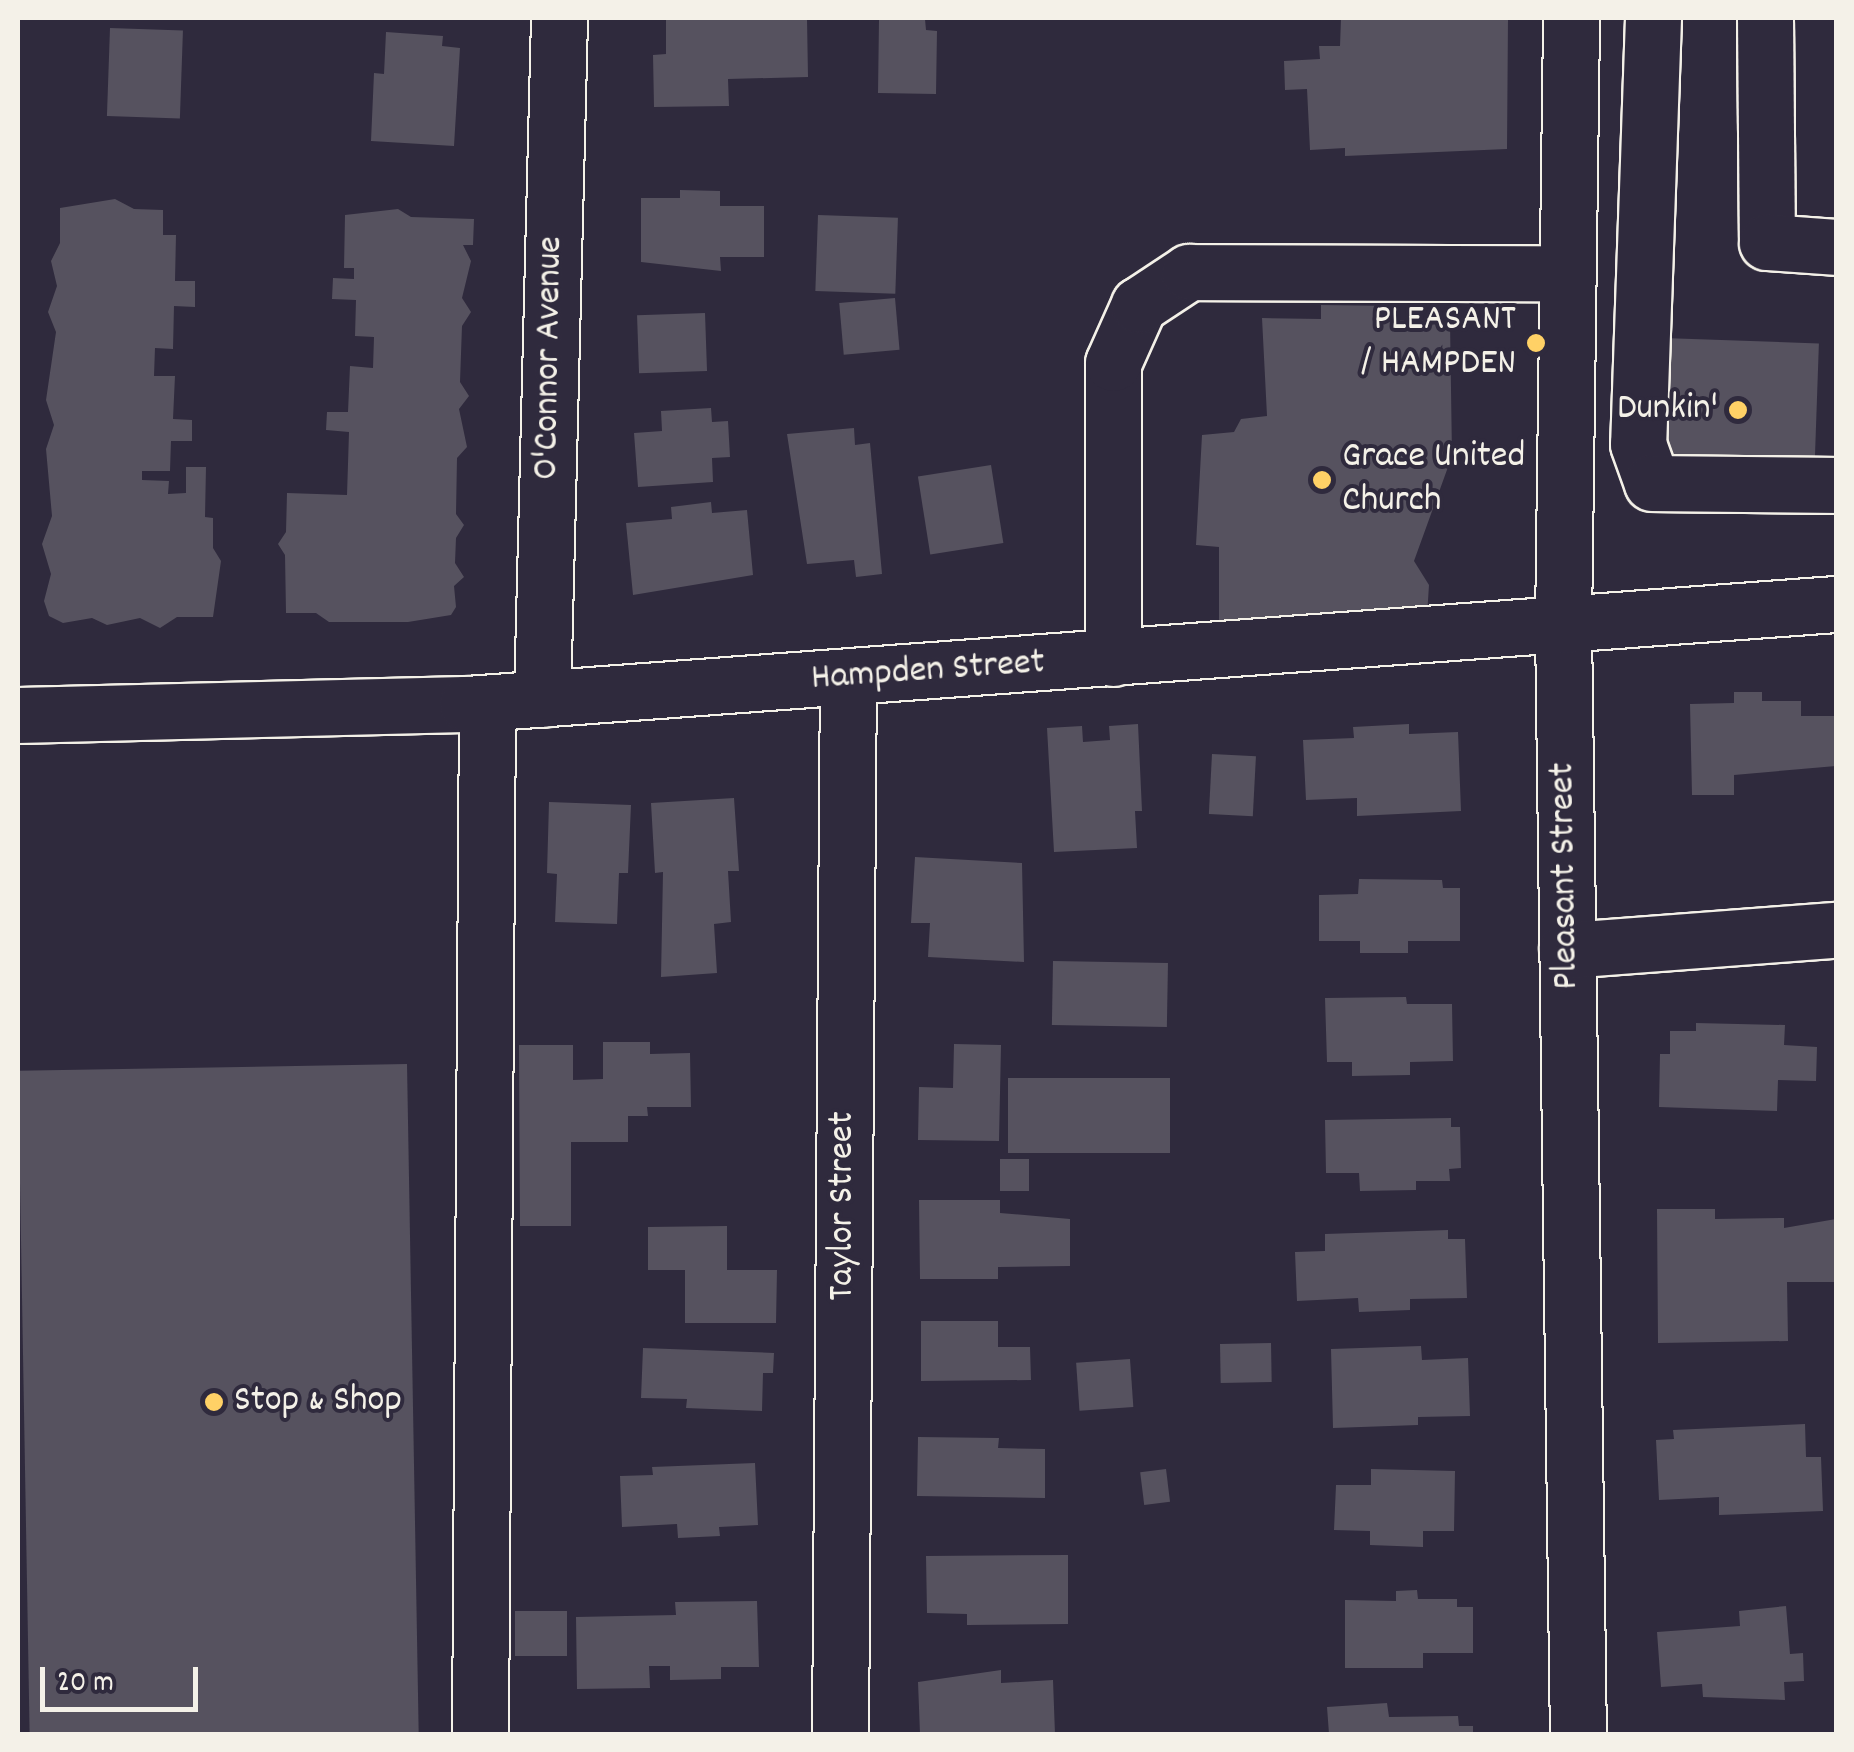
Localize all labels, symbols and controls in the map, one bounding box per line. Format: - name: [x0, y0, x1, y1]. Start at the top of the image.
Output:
- street label: O'Connor Avenue: [525, 236, 575, 480]
- place label: PLEASANT / HAMPDEN: [1361, 298, 1516, 388]
- marker: PLEASANT / HAMPDEN: [1525, 332, 1547, 354]
- place label: Dunkin': [1617, 387, 1718, 433]
- marker: Dunkin': [1727, 399, 1749, 421]
- place label: Grace United Church: [1342, 435, 1525, 524]
- marker: Grace United Church: [1311, 469, 1333, 491]
- street label: Hampden Street: [810, 641, 1046, 703]
- street label: Pleasant Street: [1541, 762, 1591, 990]
- street label: Taylor Street: [821, 1111, 867, 1301]
- place label: Stop & Shop: [234, 1379, 402, 1425]
- marker: Stop & Shop: [203, 1391, 225, 1413]
- scale bar: [45, 1647, 202, 1709]
- text: 20 m: [57, 1663, 114, 1706]

